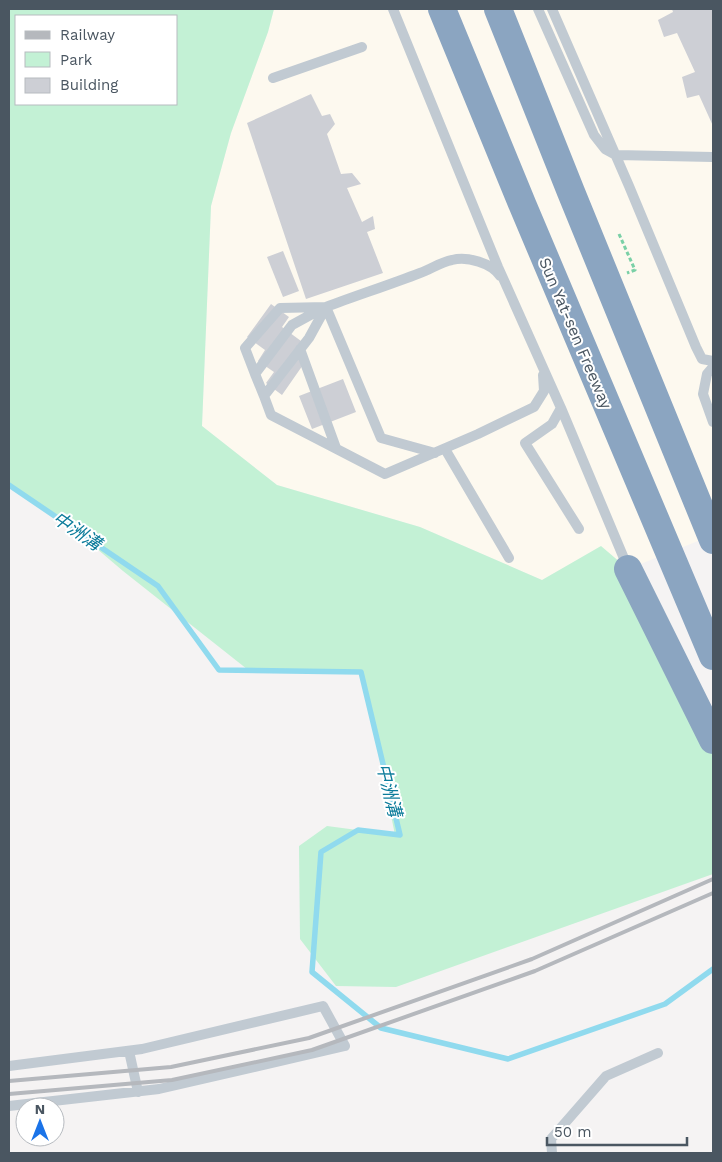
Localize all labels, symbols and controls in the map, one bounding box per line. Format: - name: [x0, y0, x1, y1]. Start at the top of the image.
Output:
- legend: [15, 15, 178, 105]
- text: Railway: [60, 26, 115, 44]
- text: Park: [60, 51, 93, 69]
- text: Building: [60, 76, 118, 94]
- street label: Sun Yat-sen Freeway: [535, 255, 616, 412]
- water label: 中洲溝: [49, 507, 108, 556]
- water label: 中洲溝: [373, 761, 407, 822]
- north arrow: [15, 1097, 65, 1147]
- text: N: [35, 1101, 45, 1117]
- scale bar: [547, 1114, 687, 1146]
- text: 50 m: [554, 1123, 591, 1141]

